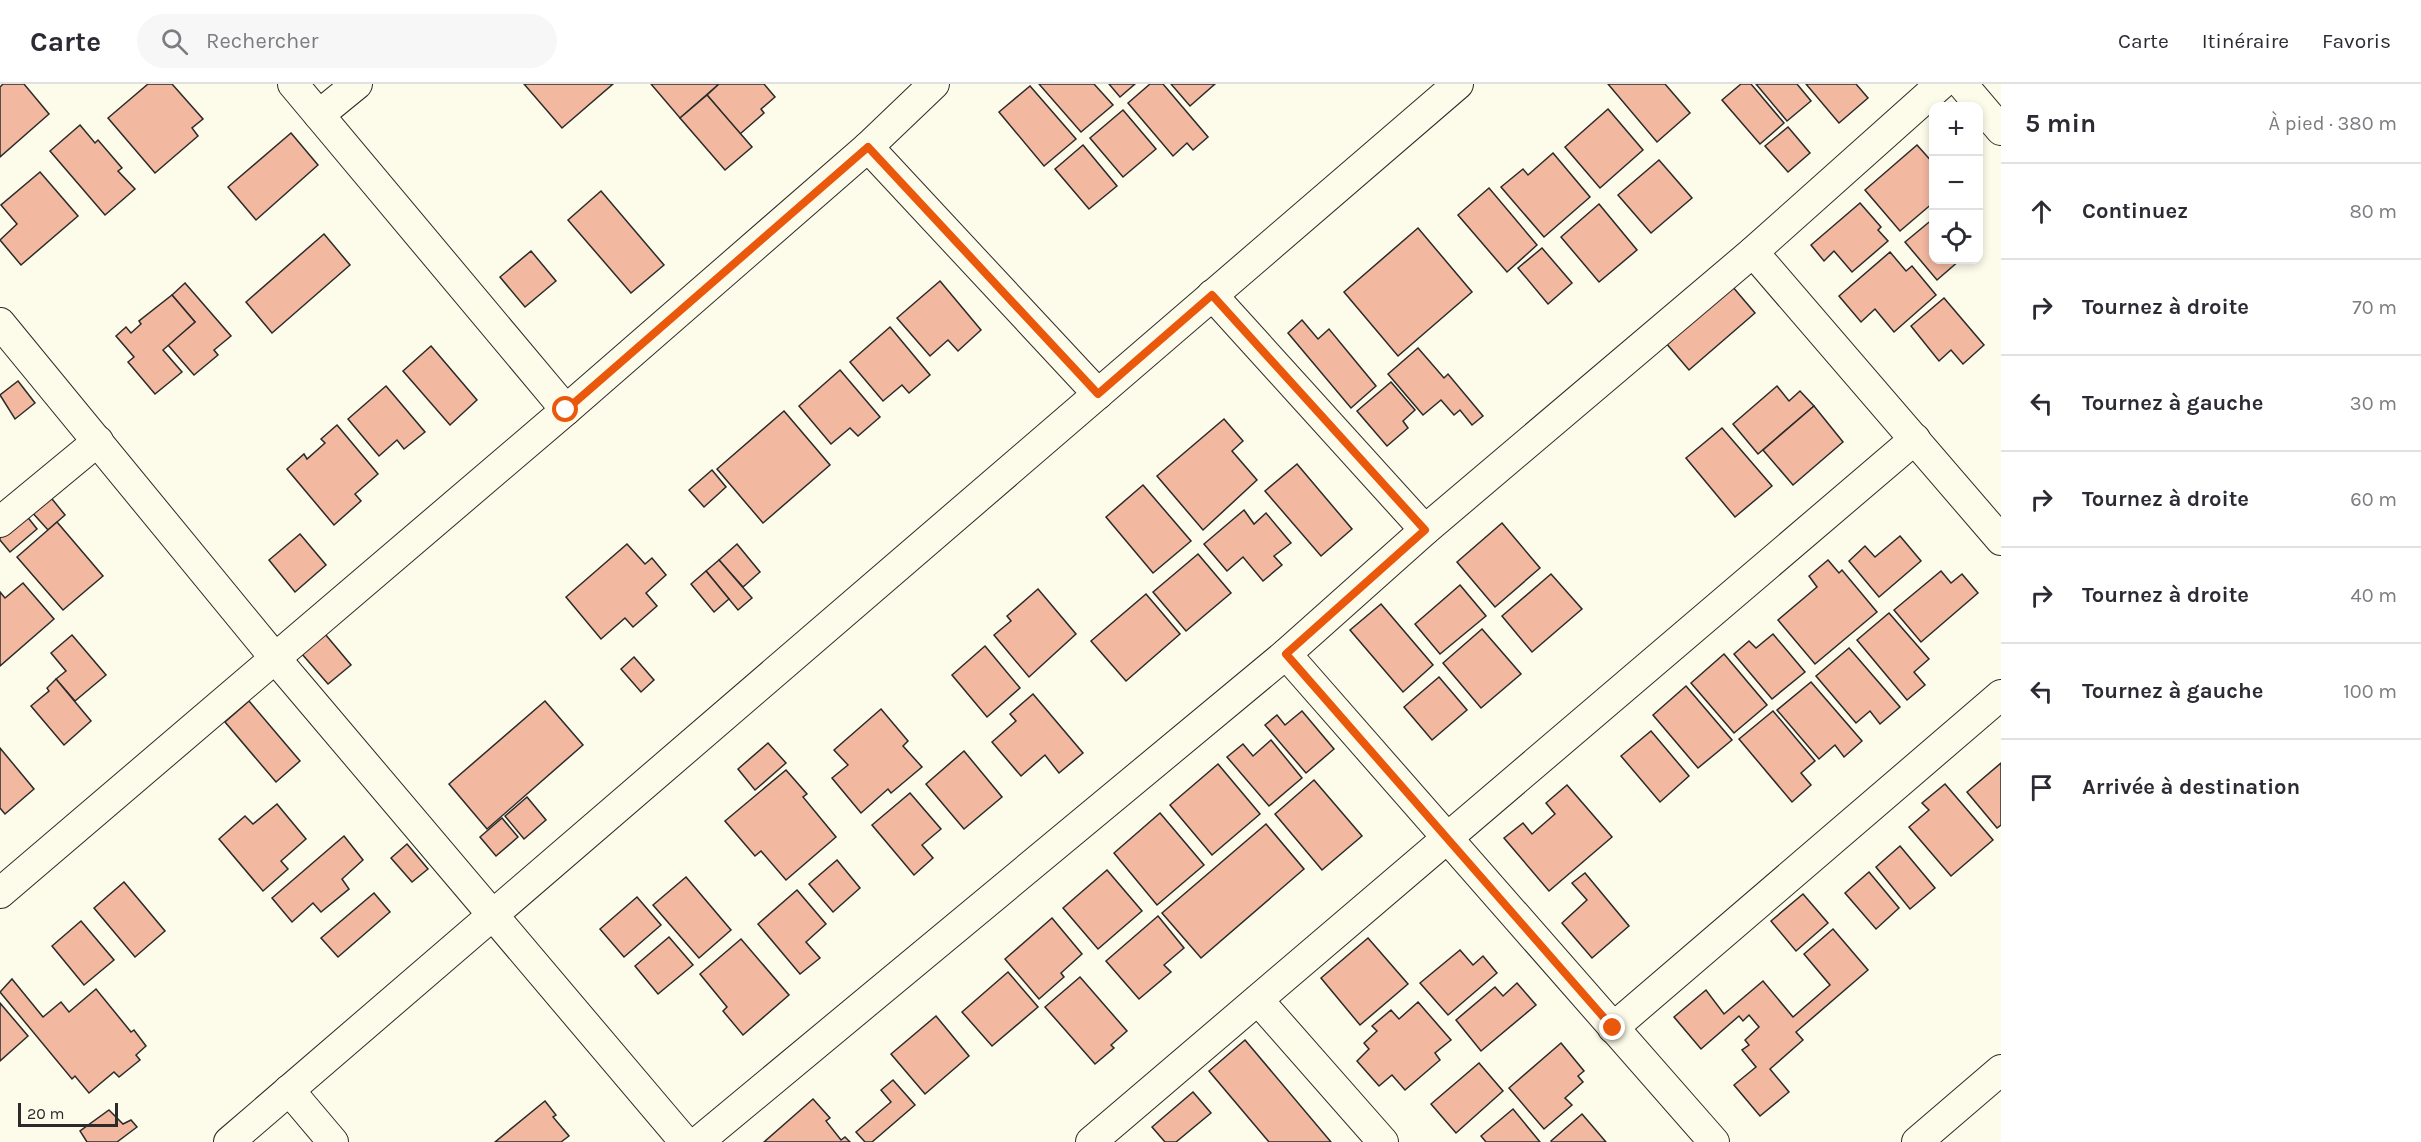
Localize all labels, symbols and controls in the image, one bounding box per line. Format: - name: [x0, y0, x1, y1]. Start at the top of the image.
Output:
- search box: [137, 14, 557, 68]
- text: Carte: [30, 25, 101, 58]
- icon: search: [158, 25, 191, 58]
- text: Rechercher: [206, 28, 319, 54]
- text: Carte: [2118, 29, 2169, 53]
- text: Itinéraire: [2202, 29, 2289, 53]
- text: Favoris: [2322, 29, 2391, 53]
- map controls: [1929, 102, 1983, 264]
- button: +: [1929, 102, 1983, 156]
- text: 5 min: [2025, 108, 2096, 139]
- text: À pied · 380 m: [2268, 112, 2397, 135]
- button: −: [1929, 156, 1983, 210]
- icon: ahead: [2025, 195, 2058, 228]
- text: Continuez: [2082, 198, 2188, 224]
- text: 80 m: [2349, 200, 2397, 223]
- button: locate: [1929, 210, 1983, 264]
- icon: right: [2025, 291, 2058, 324]
- text: Tournez à droite: [2082, 294, 2249, 320]
- text: 70 m: [2352, 296, 2397, 319]
- icon: left: [2025, 387, 2058, 420]
- text: Tournez à gauche: [2082, 390, 2263, 416]
- text: 30 m: [2350, 392, 2397, 415]
- route start: [552, 396, 578, 422]
- icon: right: [2025, 483, 2058, 516]
- text: Tournez à droite: [2082, 486, 2249, 512]
- text: 60 m: [2350, 488, 2397, 511]
- icon: right: [2025, 579, 2058, 612]
- text: Tournez à droite: [2082, 582, 2249, 608]
- text: 40 m: [2351, 584, 2397, 607]
- icon: left: [2025, 675, 2058, 708]
- text: Tournez à gauche: [2082, 678, 2263, 704]
- text: 100 m: [2343, 680, 2397, 703]
- icon: arrive: [2025, 771, 2058, 804]
- text: Arrivée à destination: [2082, 774, 2300, 800]
- route end: [1599, 1014, 1625, 1040]
- scale bar: [18, 1100, 118, 1128]
- text: 20 m: [27, 1104, 65, 1123]

